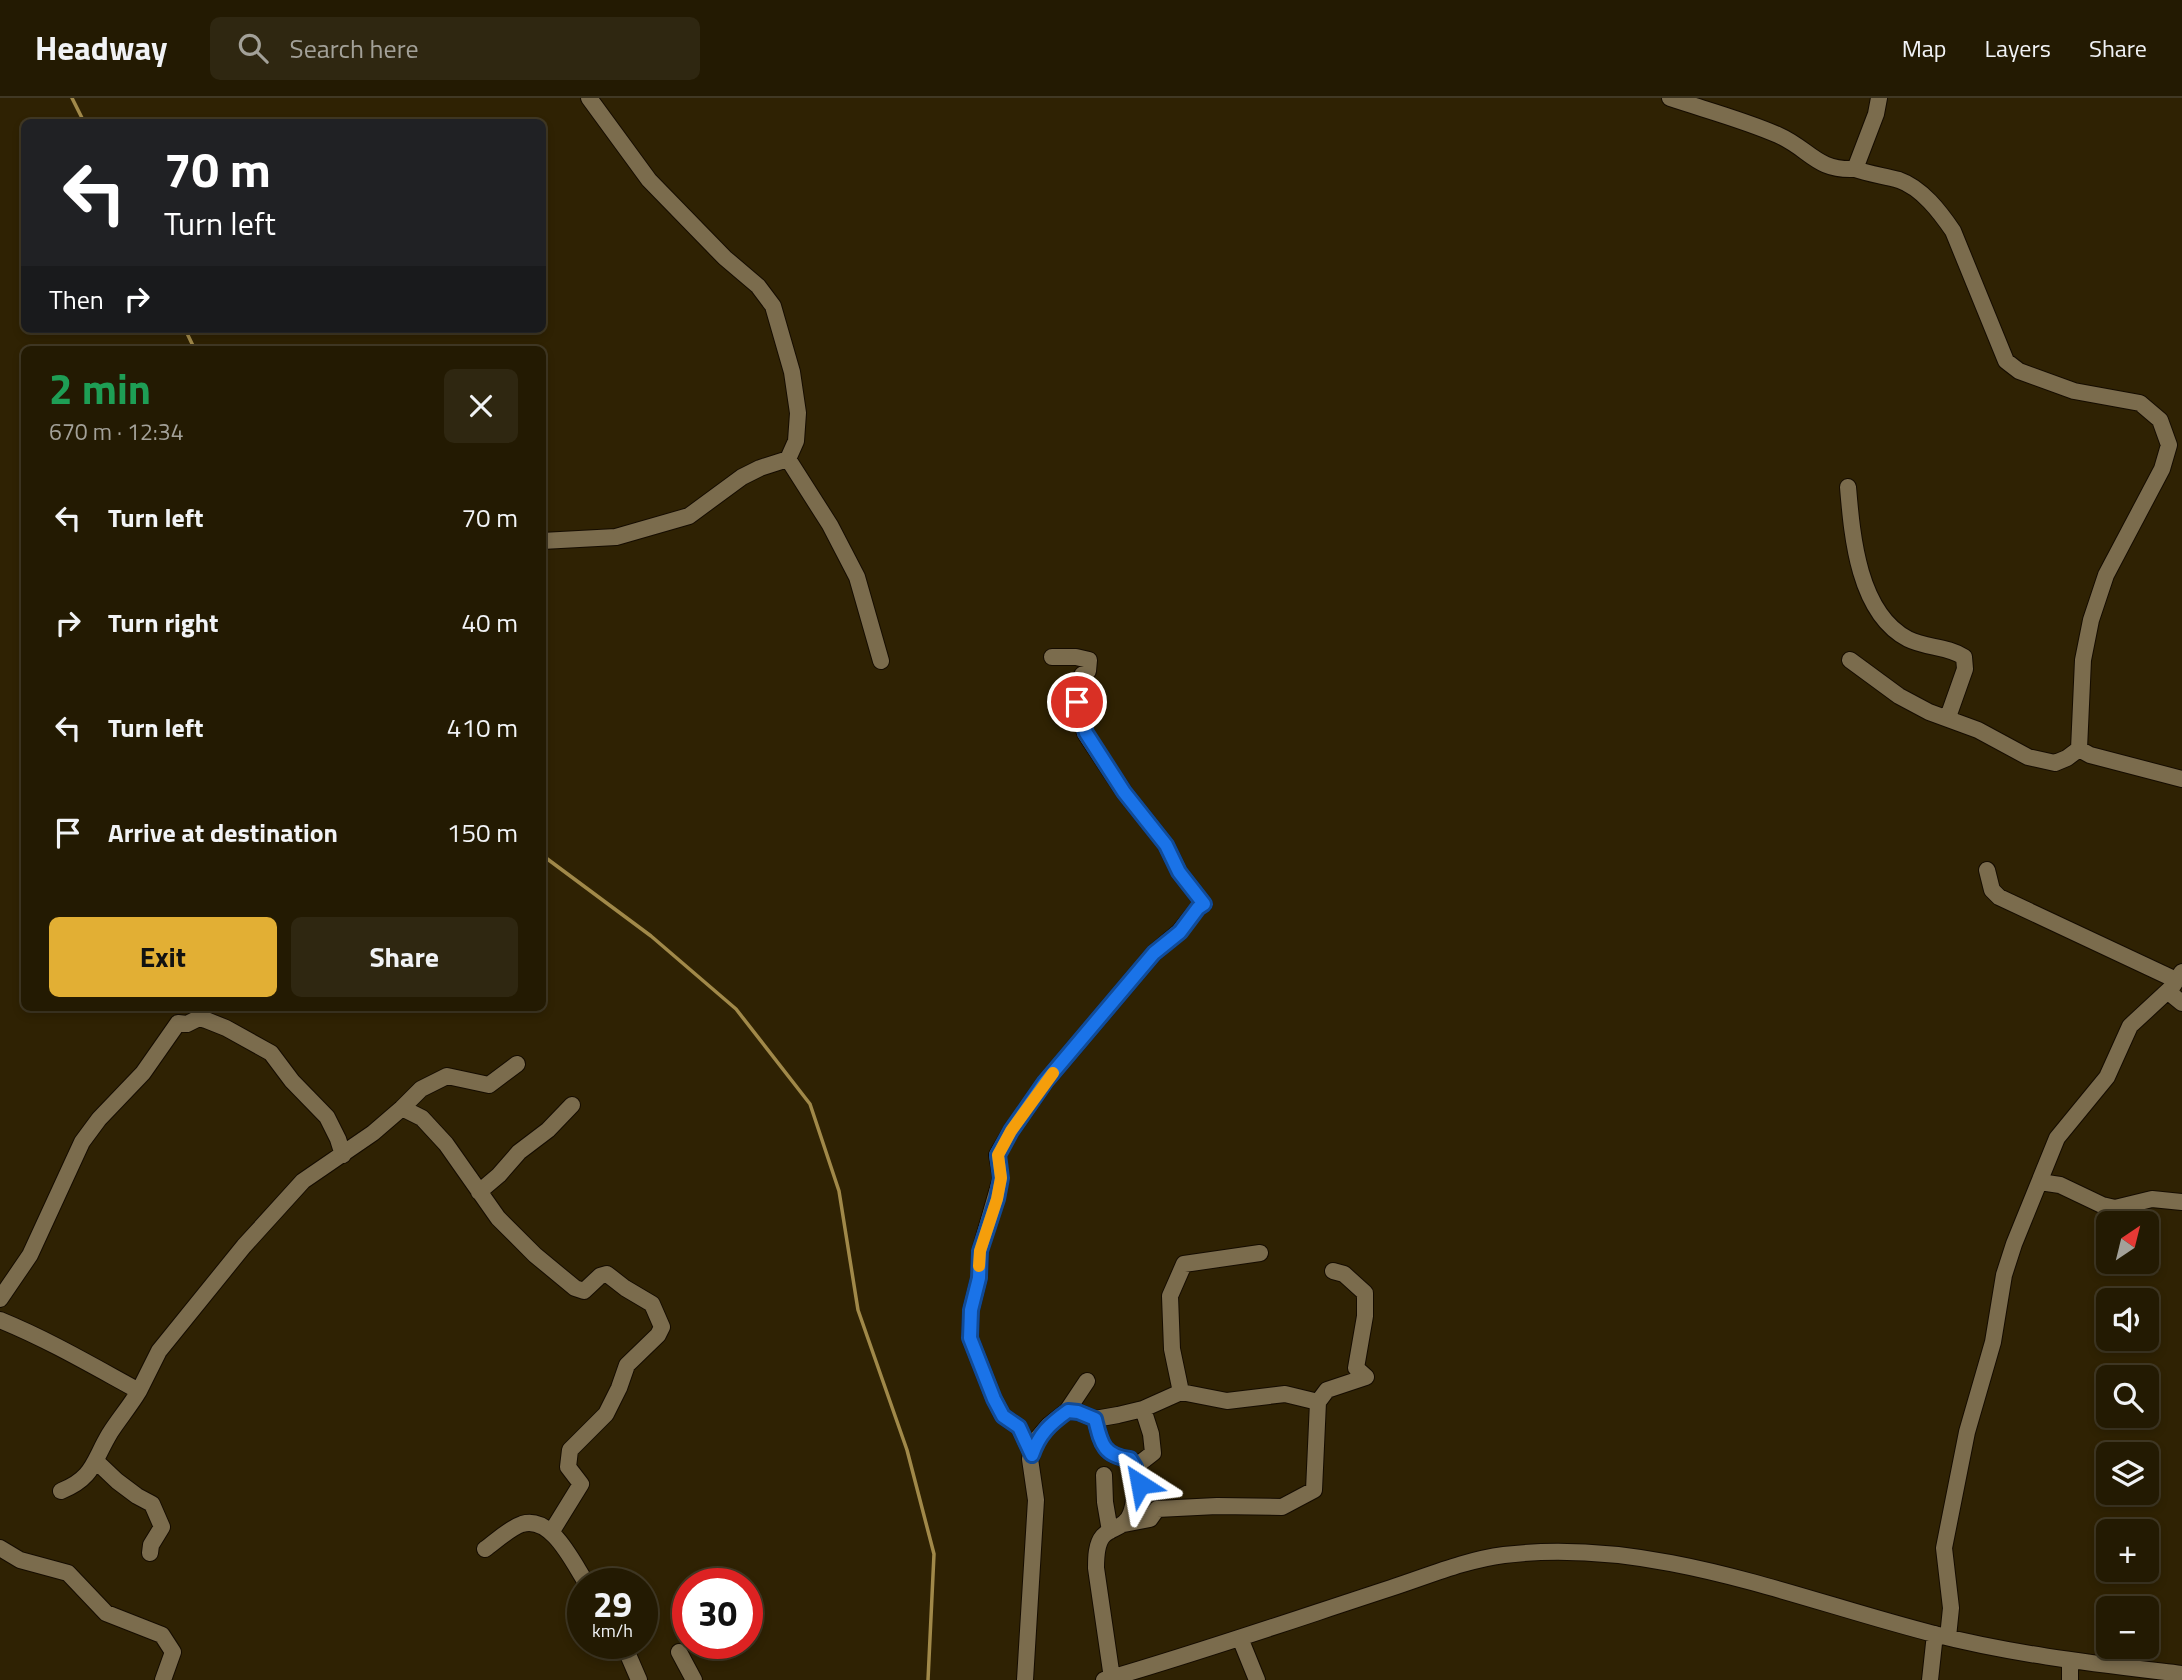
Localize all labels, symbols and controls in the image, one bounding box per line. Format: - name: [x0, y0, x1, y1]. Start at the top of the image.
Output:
- search box: [210, 17, 700, 80]
- text: Headway: [35, 23, 168, 73]
- icon: search: [234, 29, 272, 67]
- text: Search here: [290, 29, 419, 68]
- text: Map: [1902, 30, 1947, 66]
- text: Layers: [1985, 30, 2051, 66]
- text: Share: [2089, 30, 2147, 66]
- text: 70 m: [164, 131, 271, 206]
- icon: left: [49, 147, 140, 238]
- text: Turn left: [164, 199, 276, 247]
- text: Then: [49, 280, 104, 319]
- icon: right: [118, 280, 156, 318]
- text: 2 min: [49, 356, 151, 420]
- button: close: [444, 369, 518, 443]
- text: 670 m · 12:34: [49, 414, 184, 449]
- text: Turn left: [108, 498, 203, 537]
- text: 70 m: [461, 498, 518, 537]
- icon: left: [49, 499, 87, 537]
- text: Turn right: [108, 603, 219, 642]
- text: 40 m: [461, 603, 518, 642]
- icon: right: [49, 604, 87, 642]
- pin: [1047, 672, 1107, 732]
- icon: arrive: [1058, 683, 1096, 721]
- text: Turn left: [108, 708, 203, 747]
- text: 410 m: [447, 708, 518, 747]
- icon: left: [49, 709, 87, 747]
- text: Arrive at destination: [108, 813, 338, 852]
- text: 150 m: [447, 813, 518, 852]
- icon: arrive: [49, 814, 87, 852]
- button: Exit: [49, 917, 277, 997]
- button: Share: [291, 917, 518, 997]
- north arrow: [2096, 1211, 2160, 1274]
- map controls: [2096, 1211, 2159, 1659]
- button: sound: [2096, 1288, 2159, 1351]
- button: search: [2096, 1365, 2159, 1428]
- button: layers: [2096, 1442, 2159, 1505]
- position arrow: [1103, 1447, 1177, 1521]
- button: +: [2096, 1519, 2159, 1582]
- speed limit sign: 30: [672, 1568, 763, 1659]
- text: 29: [593, 1577, 632, 1631]
- button: −: [2096, 1596, 2159, 1659]
- text: km/h: [592, 1617, 633, 1644]

